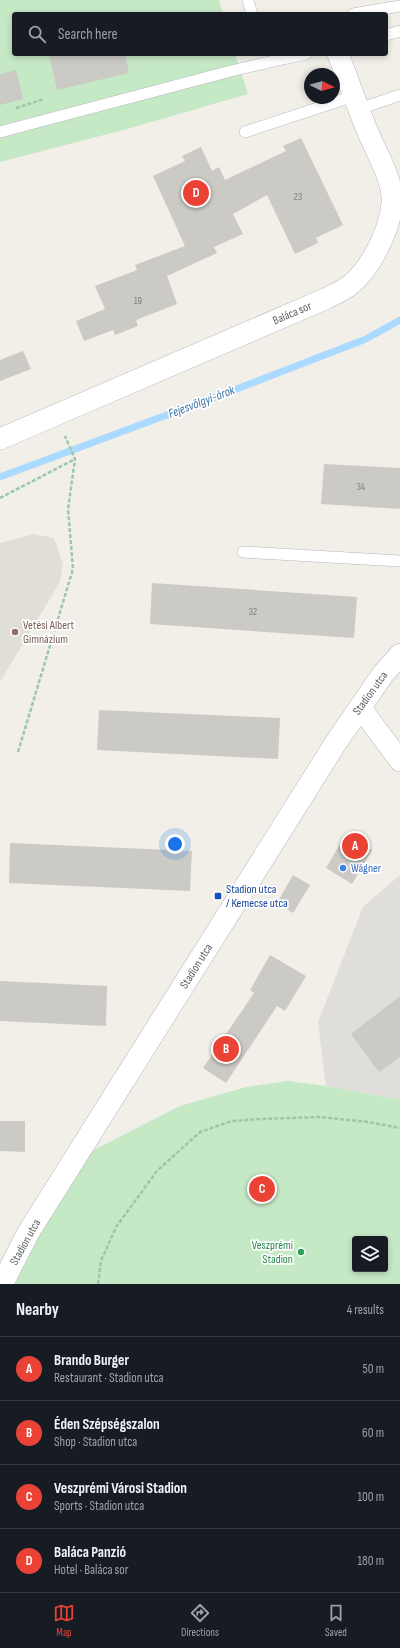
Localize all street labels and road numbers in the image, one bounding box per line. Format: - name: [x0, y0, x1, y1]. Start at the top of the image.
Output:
- street label: Baláca sor: [271, 298, 314, 328]
- street label: Stadion utca: [350, 668, 392, 718]
- street label: Stadion utca: [177, 941, 216, 992]
- street label: Stadion utca: [7, 1216, 44, 1268]

